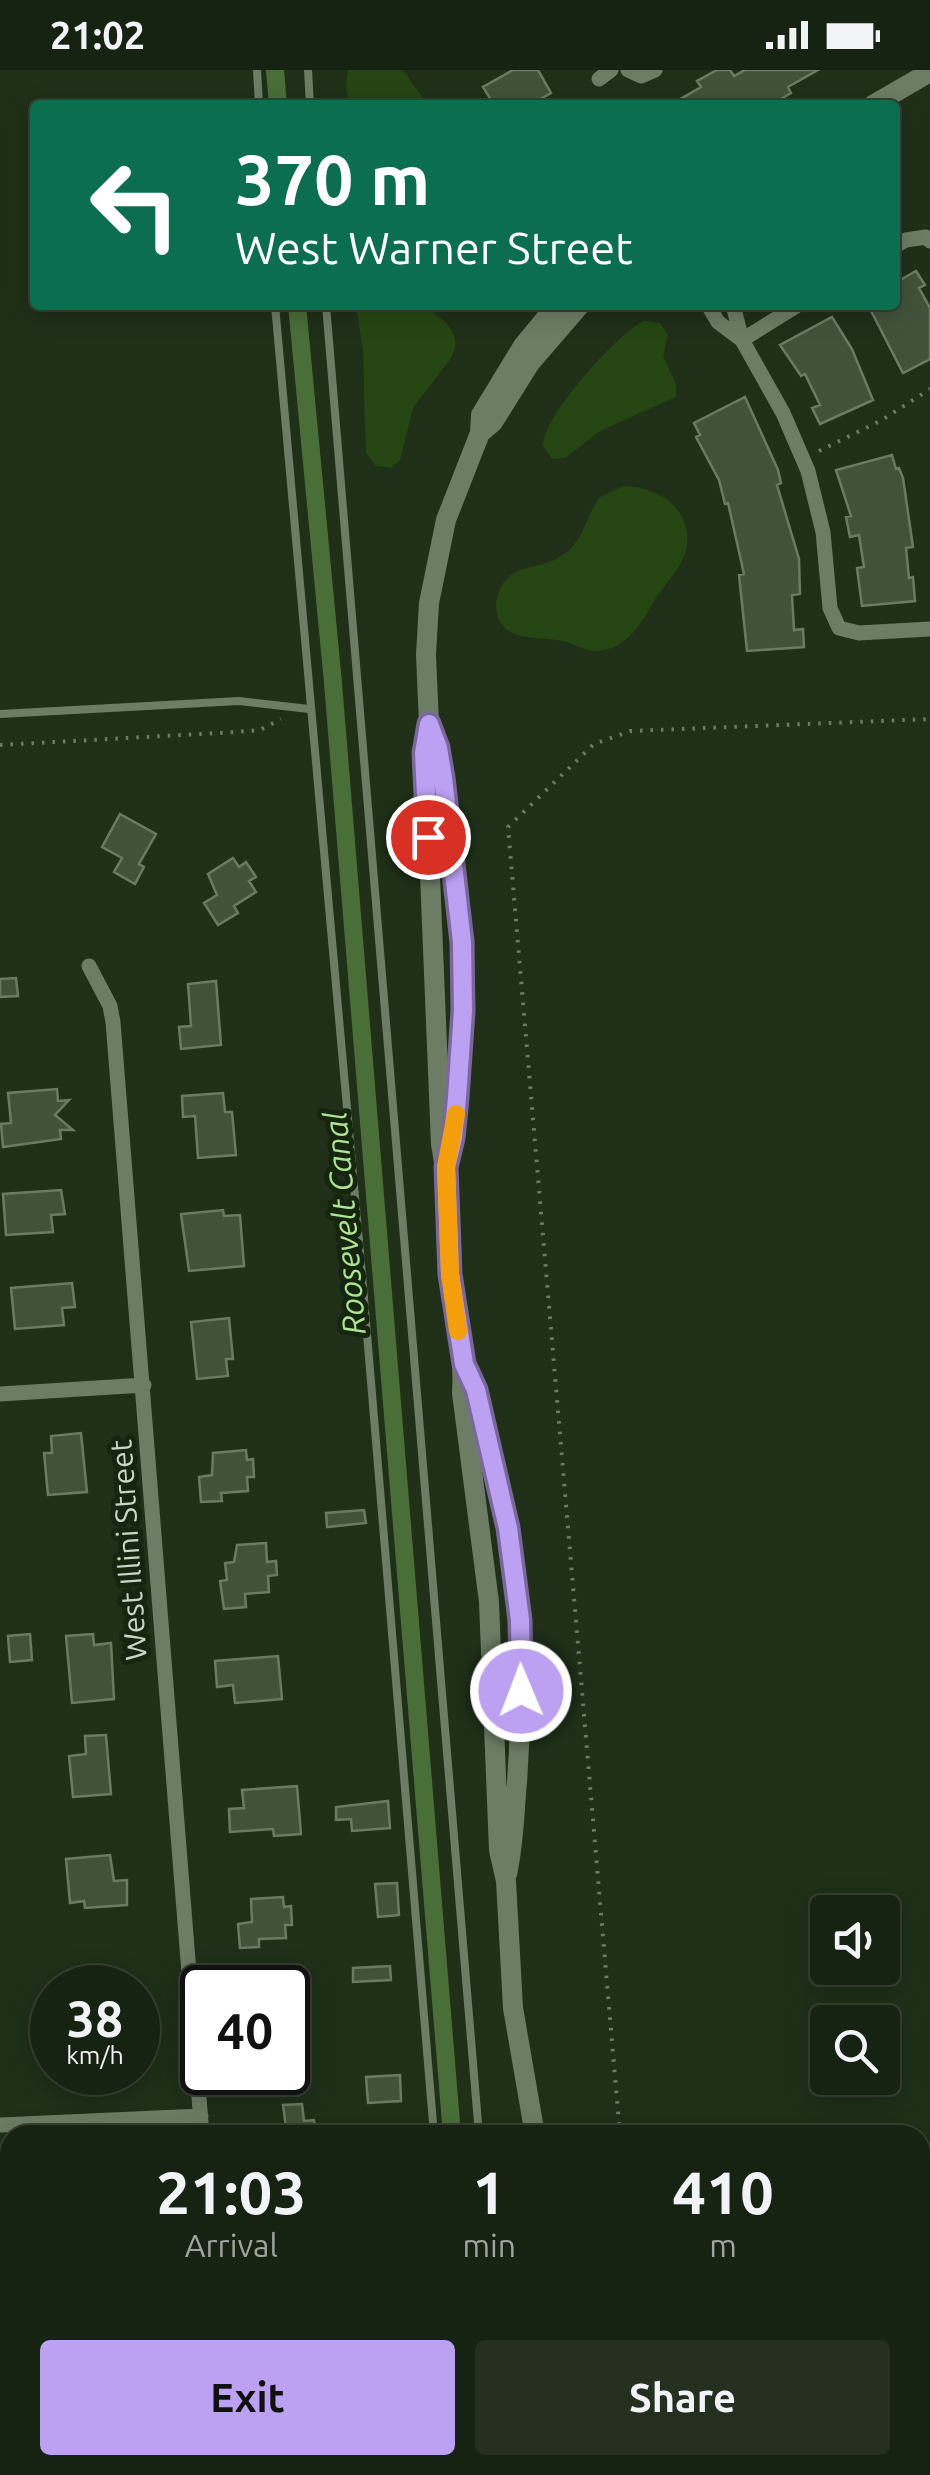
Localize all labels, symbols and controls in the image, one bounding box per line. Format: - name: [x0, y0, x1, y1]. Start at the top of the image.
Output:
- text: 21:02: [50, 14, 145, 56]
- icon: left: [70, 140, 200, 270]
- text: 370 m: [235, 140, 430, 218]
- text: West Warner Street: [235, 222, 633, 273]
- pin: [386, 795, 471, 880]
- icon: arrive: [401, 810, 456, 865]
- water label: Roosevelt Canal: [316, 1110, 372, 1336]
- street label: West Illini Street: [103, 1438, 153, 1662]
- position arrow: [469, 1639, 573, 1743]
- map controls: [810, 1895, 900, 2095]
- button: sound: [810, 1895, 900, 1985]
- speed limit sign: 40: [180, 1965, 310, 2095]
- text: 38: [67, 1990, 123, 2046]
- button: search: [810, 2005, 900, 2095]
- text: km/h: [66, 2041, 124, 2069]
- text: 21:03: [156, 2158, 306, 2225]
- text: 1: [472, 2158, 506, 2225]
- text: 410: [672, 2158, 774, 2225]
- text: Arrival: [185, 2227, 278, 2263]
- text: min: [462, 2227, 516, 2263]
- text: m: [709, 2227, 737, 2263]
- button: Exit: [40, 2340, 455, 2455]
- button: Share: [475, 2340, 890, 2455]

